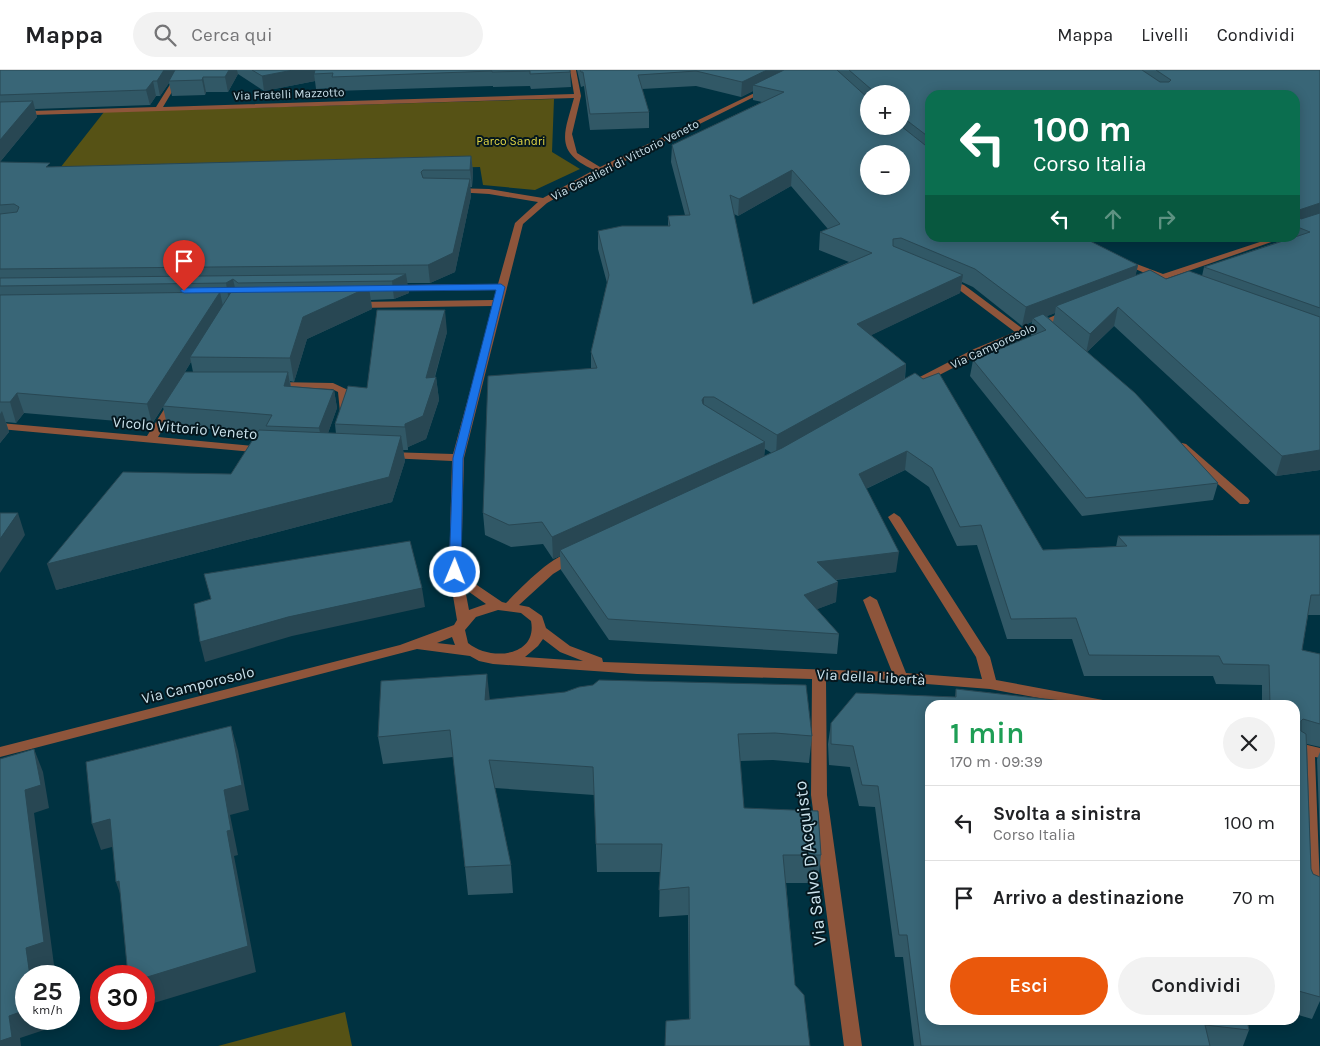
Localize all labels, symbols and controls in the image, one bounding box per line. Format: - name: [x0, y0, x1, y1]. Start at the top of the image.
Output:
- search box: [133, 12, 483, 57]
- text: Mappa: [25, 21, 103, 49]
- icon: search: [151, 21, 179, 49]
- text: Cerca qui: [191, 24, 273, 46]
- text: Mappa: [1057, 24, 1113, 46]
- text: Livelli: [1141, 24, 1189, 46]
- text: Condividi: [1217, 24, 1295, 46]
- street label: Via Fratelli Mazzotto: [233, 85, 345, 103]
- map controls: [860, 85, 910, 195]
- button: +: [860, 85, 910, 135]
- text: 100 m: [1033, 109, 1132, 150]
- icon: left: [950, 110, 1015, 175]
- street label: Via Cavalieri di Vittorio Veneto: [549, 117, 701, 203]
- park label: Parco Sandri: [476, 134, 546, 148]
- button: −: [860, 145, 910, 195]
- text: Corso Italia: [1033, 151, 1147, 177]
- icon: left: [1046, 205, 1074, 233]
- icon: ahead: [1099, 205, 1127, 233]
- icon: right: [1152, 205, 1180, 233]
- pin: [163, 240, 205, 291]
- icon: arrive: [170, 247, 198, 275]
- street label: Via Camporosolo: [948, 320, 1038, 372]
- street label: Vicolo Vittorio Veneto: [112, 413, 258, 443]
- position arrow: [428, 545, 480, 597]
- street label: Via Camporosolo: [140, 662, 256, 708]
- street label: Via della Libertà: [816, 665, 926, 689]
- text: 1 min: [950, 715, 1024, 751]
- button: close: [1223, 717, 1275, 769]
- text: 170 m · 09:39: [950, 752, 1043, 771]
- street label: Via Salvo D'Acquisto: [789, 780, 831, 946]
- text: Svolta a sinistra: [993, 803, 1141, 825]
- icon: left: [950, 809, 978, 837]
- text: 100 m: [1224, 812, 1275, 834]
- text: Corso Italia: [993, 825, 1076, 844]
- icon: arrive: [950, 884, 978, 912]
- text: Arrivo a destinazione: [993, 887, 1184, 909]
- text: 70 m: [1233, 887, 1275, 909]
- button: Esci: [950, 957, 1108, 1015]
- button: Condividi: [1118, 957, 1275, 1015]
- speed limit sign: 30: [90, 965, 155, 1030]
- text: 25: [33, 977, 62, 1006]
- text: km/h: [32, 1003, 63, 1017]

